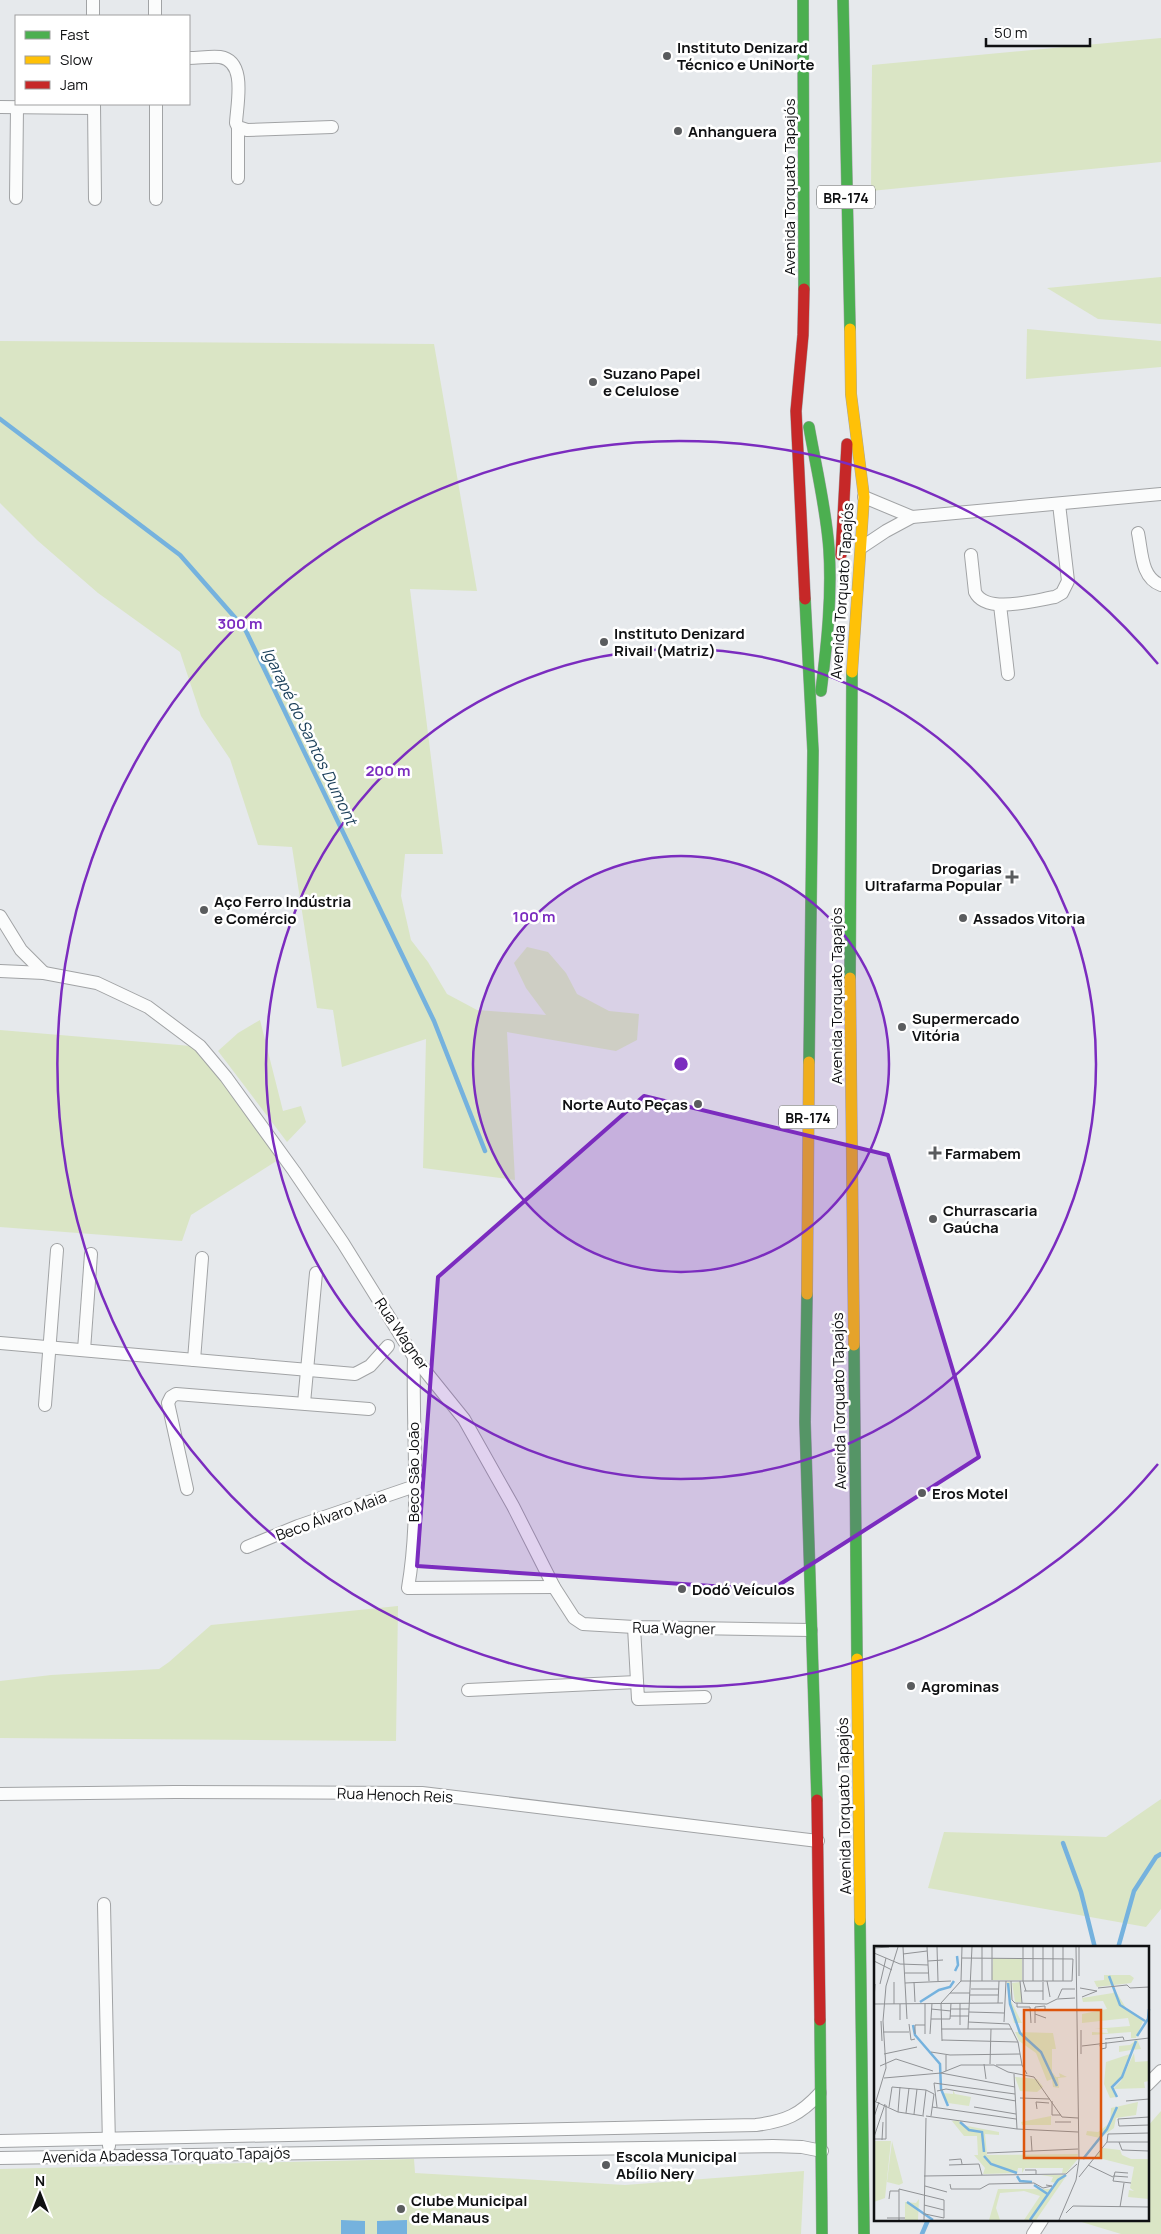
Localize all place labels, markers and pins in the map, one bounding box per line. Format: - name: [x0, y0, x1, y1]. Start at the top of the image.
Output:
- place label: Instituto Denizard Técnico e UniNorte: [677, 37, 815, 75]
- marker: Instituto Denizard Técnico e UniNorte: [661, 50, 673, 62]
- place label: Anhanguera: [688, 121, 777, 142]
- marker: Anhanguera: [672, 125, 684, 137]
- place label: Suzano Papel e Celulose: [603, 363, 700, 401]
- marker: Suzano Papel e Celulose: [587, 376, 599, 388]
- place label: Instituto Denizard Rivail (Matriz): [614, 623, 745, 661]
- marker: Instituto Denizard Rivail (Matriz): [598, 636, 610, 648]
- place label: Drogarias Ultrafarma Popular: [865, 858, 1002, 896]
- marker: Drogarias Ultrafarma Popular: [1006, 871, 1018, 883]
- place label: Aço Ferro Indústria e Comércio: [214, 891, 351, 929]
- marker: Aço Ferro Indústria e Comércio: [198, 904, 210, 916]
- place label: Assados Vitoria: [973, 908, 1085, 929]
- marker: Assados Vitoria: [957, 912, 969, 924]
- place label: Supermercado Vitória: [912, 1008, 1019, 1046]
- marker: Supermercado Vitória: [896, 1021, 908, 1033]
- centre of rings: [672, 1055, 690, 1073]
- place label: Norte Auto Peças: [562, 1094, 688, 1115]
- marker: Norte Auto Peças: [692, 1098, 704, 1110]
- place label: Farmabem: [945, 1143, 1021, 1164]
- marker: Farmabem: [929, 1147, 941, 1159]
- place label: Churrascaria Gaúcha: [943, 1200, 1037, 1238]
- marker: Churrascaria Gaúcha: [927, 1213, 939, 1225]
- place label: Eros Motel: [932, 1483, 1008, 1504]
- marker: Eros Motel: [916, 1487, 928, 1499]
- place label: Dodó Veículos: [692, 1579, 795, 1600]
- marker: Dodó Veículos: [676, 1583, 688, 1595]
- place label: Agrominas: [921, 1676, 999, 1697]
- marker: Agrominas: [905, 1680, 917, 1692]
- place label: Escola Municipal Abílio Nery: [616, 2146, 737, 2184]
- marker: Escola Municipal Abílio Nery: [600, 2159, 612, 2171]
- place label: Clube Municipal de Manaus: [411, 2190, 527, 2228]
- marker: Clube Municipal de Manaus: [395, 2203, 407, 2215]

